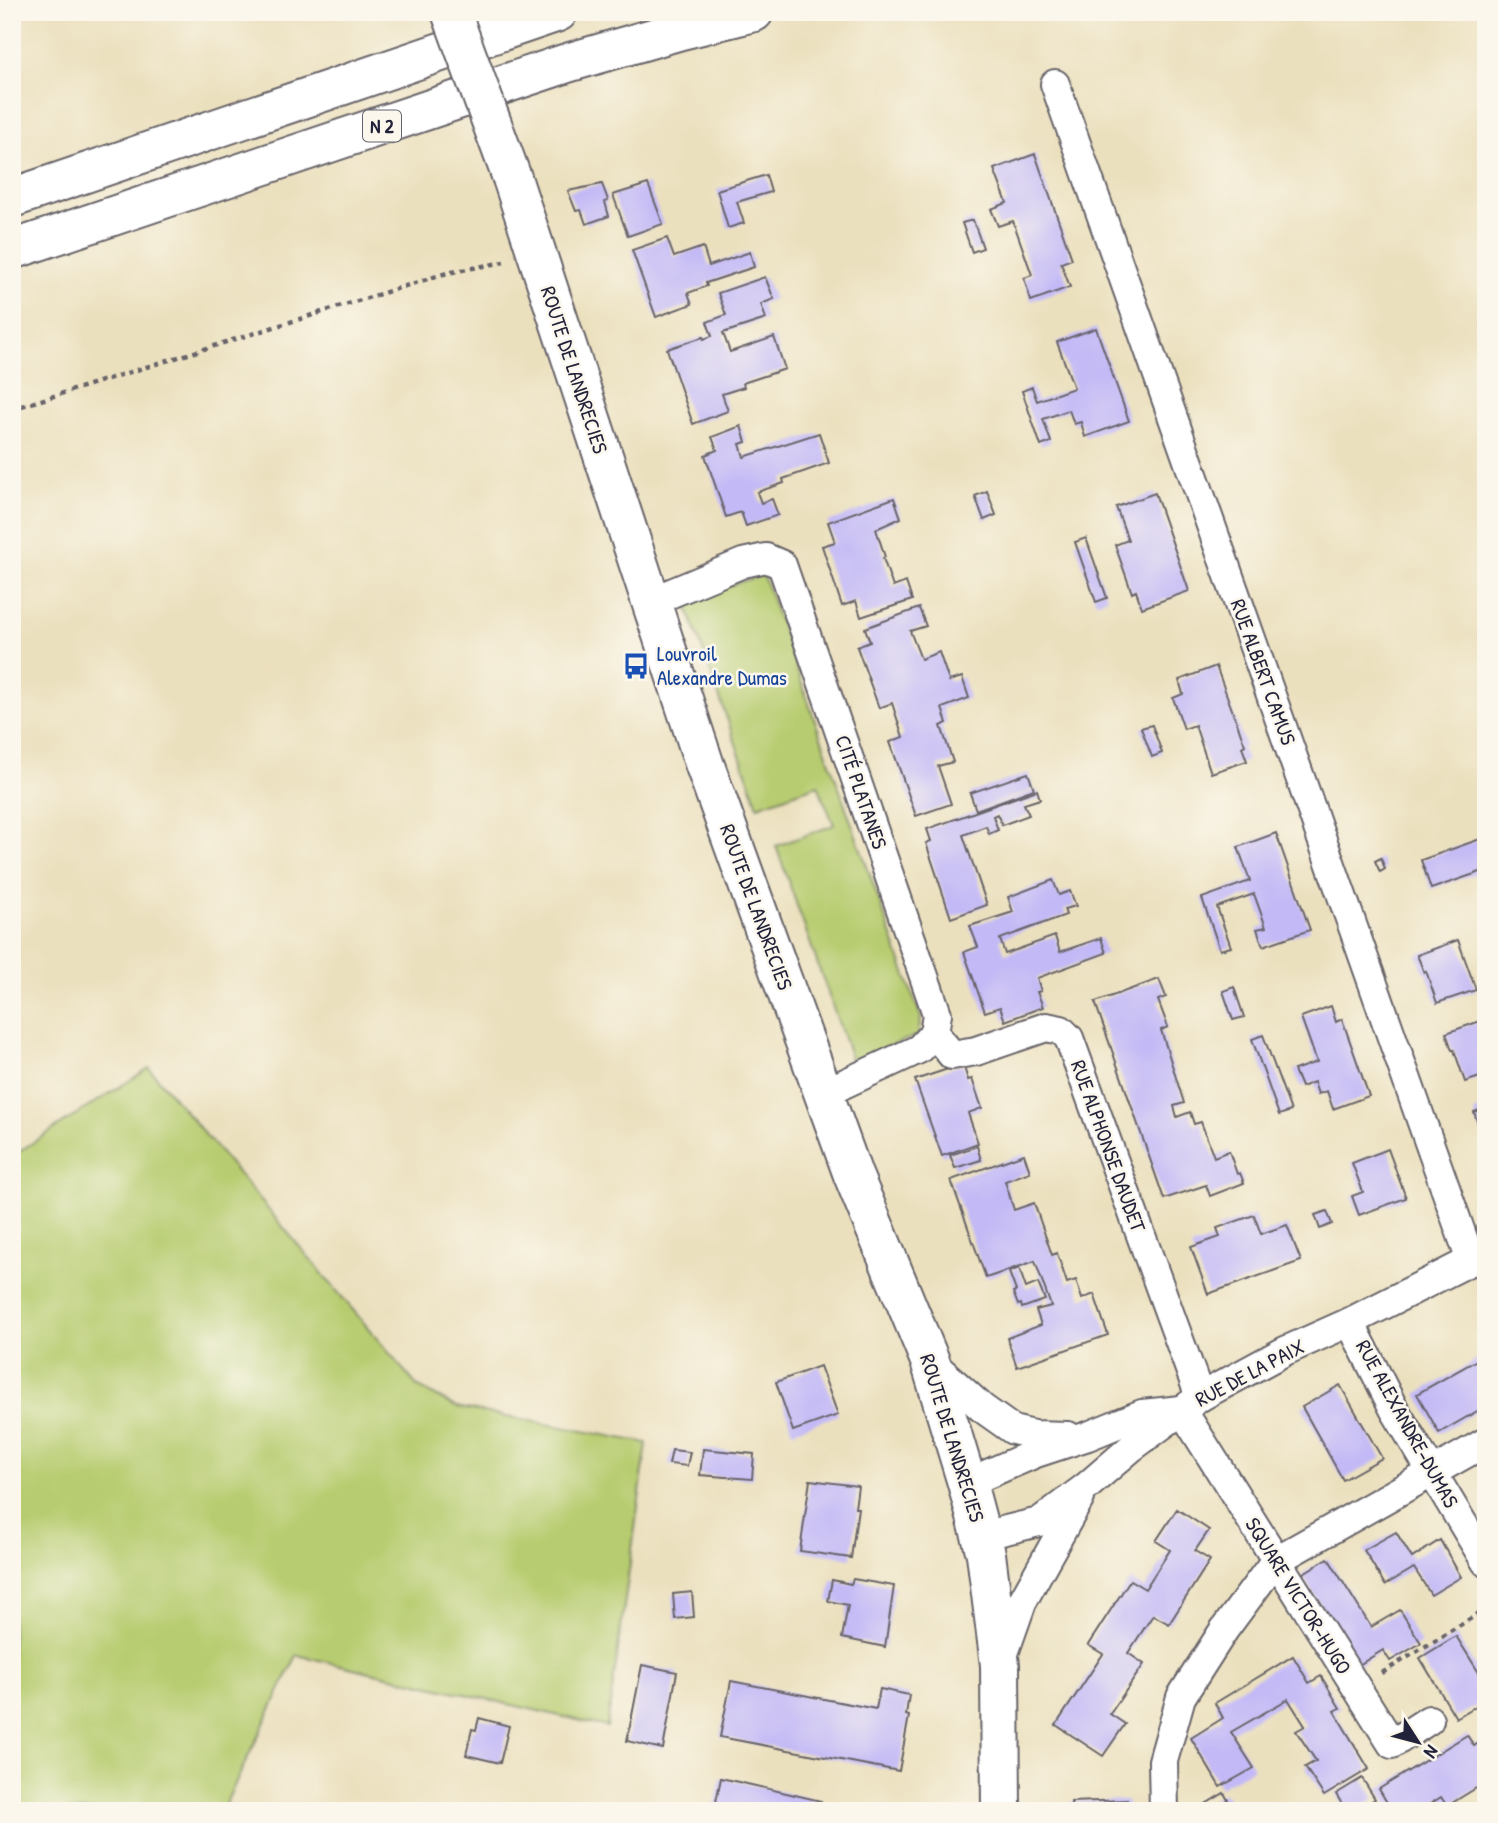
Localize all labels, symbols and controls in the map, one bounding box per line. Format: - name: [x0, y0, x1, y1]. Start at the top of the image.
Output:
- road number: N 2: [363, 110, 401, 142]
- street label: ROUTE DE LANDRECIES: [534, 283, 615, 457]
- street label: RUE ALBERT CAMUS: [1224, 595, 1303, 749]
- place label: Louvroil Alexandre Dumas: [657, 639, 787, 692]
- bus stop icon: Louvroil Alexandre Dumas: [621, 651, 651, 681]
- street label: CITÉ PLATANES: [828, 731, 895, 853]
- street label: ROUTE DE LANDRECIES: [713, 820, 800, 994]
- street label: RUE ALPHONSE DAUDET: [1064, 1056, 1153, 1237]
- street label: RUE DE LA PAIX: [1190, 1331, 1310, 1414]
- street label: RUE ALEXANDRE-DUMAS: [1349, 1335, 1466, 1513]
- street label: ROUTE DE LANDRECIES: [913, 1350, 992, 1526]
- street label: SQUARE VICTOR-HUGO: [1239, 1512, 1358, 1680]
- north arrow: [1382, 1708, 1452, 1778]
- text: N: [1418, 1740, 1445, 1764]

